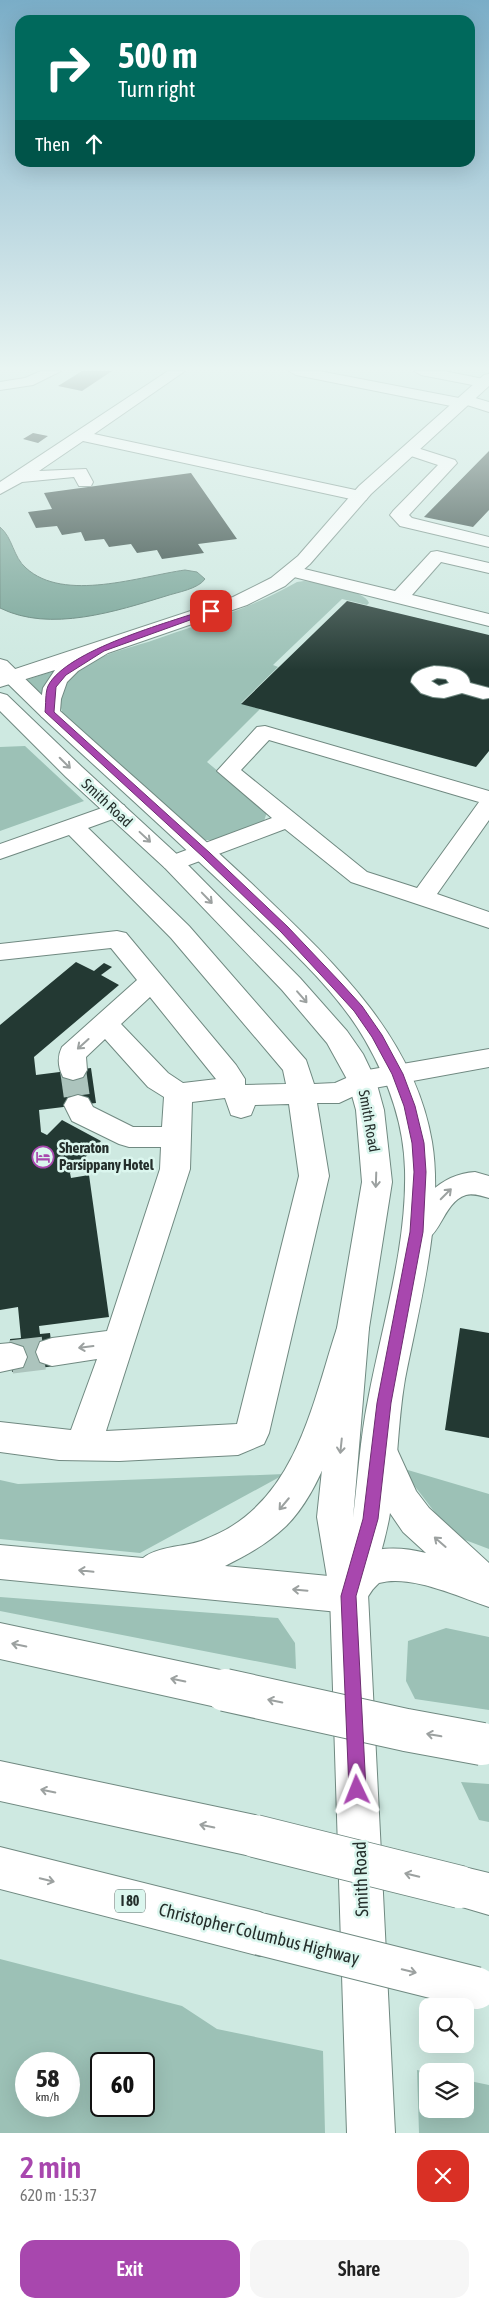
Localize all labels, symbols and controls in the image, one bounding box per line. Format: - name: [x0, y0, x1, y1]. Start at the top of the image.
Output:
- icon: right: [35, 35, 100, 100]
- text: 500 m: [118, 35, 197, 75]
- text: Turn right: [118, 76, 195, 102]
- icon: ahead: [80, 130, 108, 158]
- text: Then: [35, 133, 70, 155]
- pin: [190, 590, 232, 632]
- icon: arrive: [197, 597, 225, 625]
- one-way arrow: [59, 757, 71, 769]
- street label: Smith Road: [79, 775, 136, 830]
- one-way arrow: [138, 831, 151, 843]
- one-way arrow: [201, 892, 213, 904]
- one-way arrow: [296, 990, 308, 1003]
- one-way arrow: [77, 1038, 90, 1050]
- street label: Smith Road: [356, 1088, 383, 1153]
- place label: Sheraton Parsippany Hotel: [59, 1139, 155, 1173]
- hotel icon: Sheraton Parsippany Hotel: [31, 1145, 55, 1169]
- one-way arrow: [371, 1172, 381, 1188]
- one-way arrow: [439, 1188, 452, 1200]
- one-way arrow: [78, 1342, 94, 1352]
- one-way arrow: [337, 1438, 346, 1454]
- one-way arrow: [278, 1497, 289, 1510]
- one-way arrow: [433, 1536, 446, 1548]
- one-way arrow: [78, 1566, 94, 1575]
- one-way arrow: [293, 1585, 309, 1595]
- one-way arrow: [11, 1640, 27, 1650]
- one-way arrow: [170, 1675, 186, 1684]
- one-way arrow: [268, 1696, 284, 1705]
- one-way arrow: [426, 1729, 442, 1739]
- position arrow: [330, 1763, 382, 1815]
- one-way arrow: [41, 1786, 57, 1795]
- one-way arrow: [200, 1820, 216, 1830]
- street label: Smith Road: [349, 1841, 372, 1917]
- one-way arrow: [405, 1870, 421, 1879]
- one-way arrow: [39, 1876, 55, 1886]
- road number: I 80: [115, 1890, 145, 1912]
- street label: Christopher Columbus Highway: [157, 1898, 361, 1969]
- one-way arrow: [400, 1967, 416, 1976]
- map controls: [419, 1998, 474, 2118]
- button: search: [419, 1998, 474, 2053]
- speed limit sign: 60: [90, 2052, 155, 2117]
- button: layers: [419, 2063, 474, 2118]
- text: 58: [36, 2064, 59, 2092]
- text: km/h: [36, 2090, 59, 2104]
- text: 2 min: [20, 2150, 81, 2184]
- button: close: [417, 2150, 469, 2202]
- text: 620 m · 15:37: [20, 2186, 97, 2204]
- button: Exit: [20, 2240, 240, 2298]
- button: Share: [250, 2240, 469, 2298]

